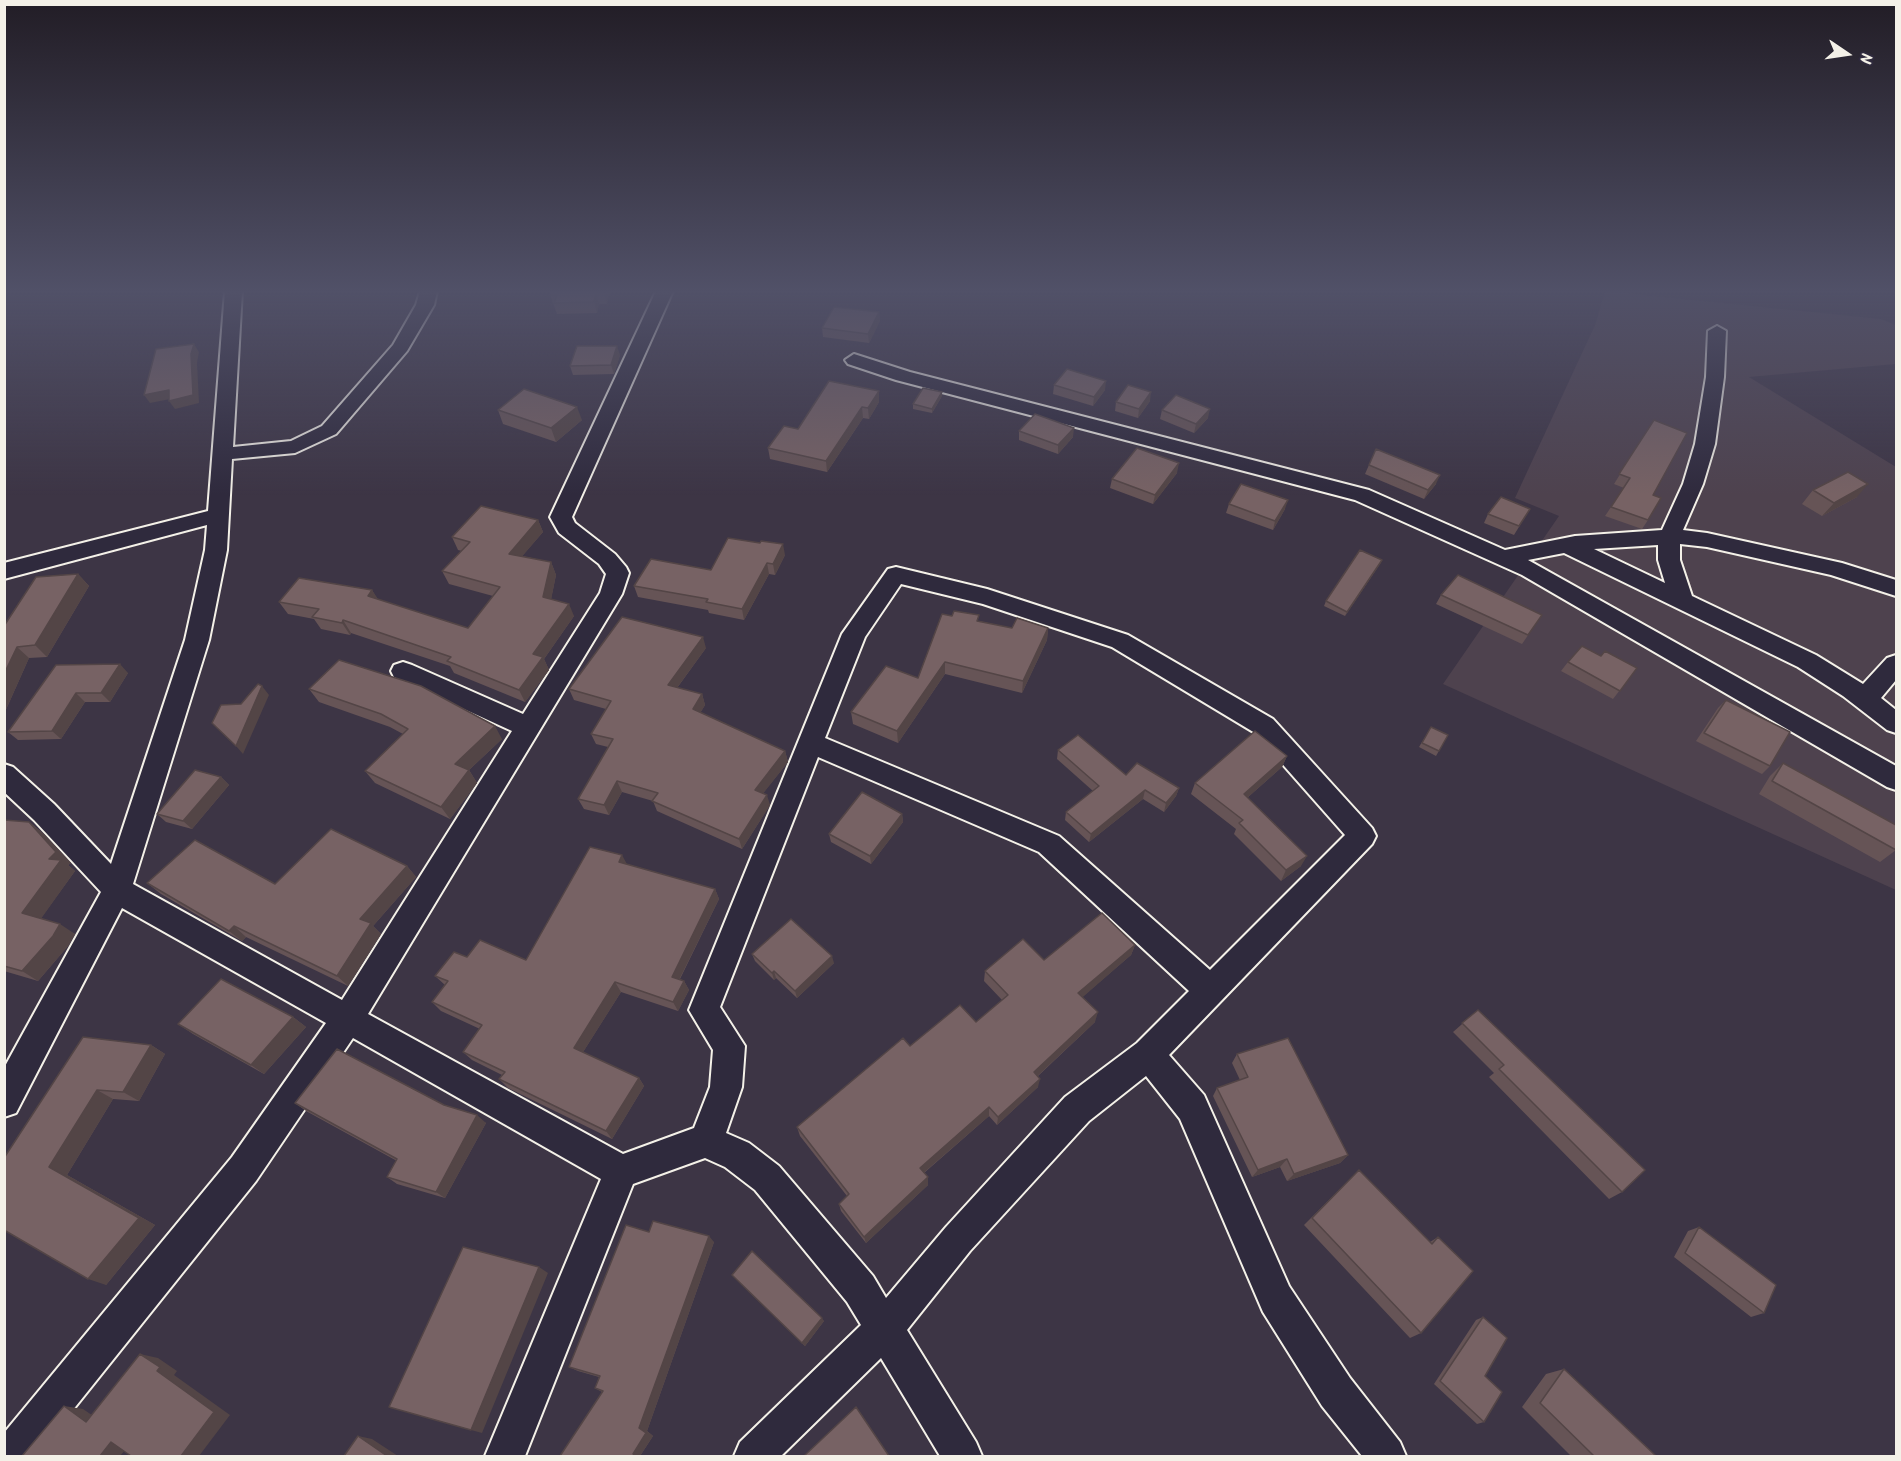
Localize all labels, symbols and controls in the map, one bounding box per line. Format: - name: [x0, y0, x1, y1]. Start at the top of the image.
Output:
- north arrow: [1817, 24, 1877, 84]
- text: N: [1852, 50, 1878, 66]

